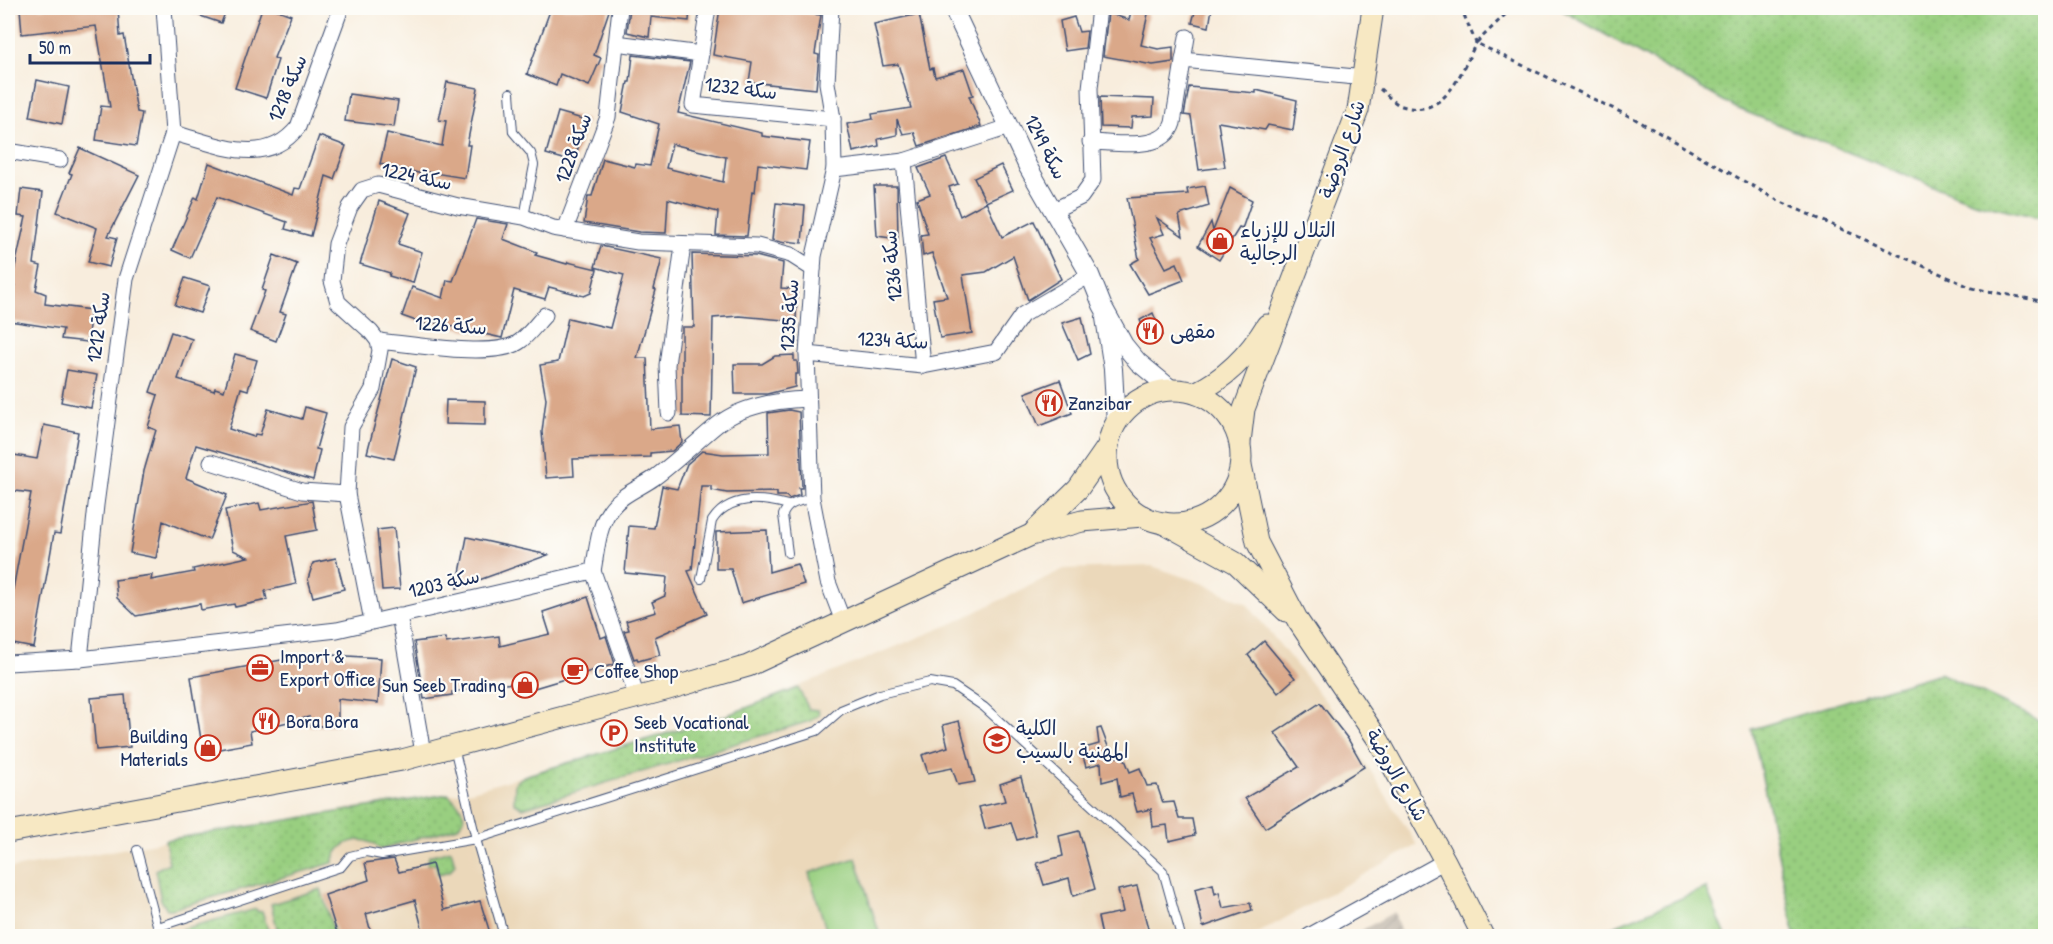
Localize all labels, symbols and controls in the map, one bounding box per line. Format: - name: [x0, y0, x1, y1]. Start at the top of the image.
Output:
- scale bar: [30, 27, 150, 65]
- text: 50 m: [39, 35, 71, 60]
- street label: سكة 1218: [260, 50, 313, 126]
- street label: سكة 1232: [703, 70, 779, 105]
- street label: شارع الروضة: [1312, 96, 1372, 202]
- street label: سكة 1228: [547, 109, 598, 187]
- street label: سكة 1249: [1019, 110, 1074, 184]
- street label: سكة 1224: [379, 155, 455, 196]
- place label: التلال للإزياء الرجالية: [1240, 216, 1336, 266]
- shop icon: التلال للإزياء الرجالية: [1205, 226, 1235, 256]
- street label: سكة 1236: [875, 229, 908, 303]
- street label: سكة 1235: [773, 278, 804, 352]
- street label: سكة 1212: [79, 290, 116, 364]
- street label: سكة 1226: [414, 309, 488, 340]
- restaurant icon: مقهى: [1135, 316, 1165, 346]
- place label: مقهى: [1170, 317, 1216, 344]
- street label: سكة 1234: [857, 324, 929, 355]
- restaurant icon: Zanzibar: [1034, 388, 1064, 418]
- place label: Zanzibar: [1068, 389, 1132, 416]
- street label: سكة 1203: [406, 561, 482, 604]
- place label: Import & Export Office: [280, 642, 375, 692]
- office icon: Import & Export Office: [245, 653, 275, 683]
- cafe icon: Coffee Shop: [560, 656, 590, 686]
- place label: Coffee Shop: [594, 657, 679, 684]
- shop icon: Sun Seeb Trading: [510, 670, 540, 700]
- place label: Sun Seeb Trading: [382, 671, 506, 698]
- restaurant icon: Bora Bora: [251, 706, 281, 736]
- place label: Bora Bora: [286, 707, 358, 734]
- place label: Seeb Vocational Institute: [634, 708, 749, 758]
- place label: الكلية المهنية بالسيب: [1016, 714, 1129, 764]
- parking icon: Seeb Vocational Institute: [599, 718, 629, 748]
- place label: Building Materials: [120, 722, 188, 772]
- street label: شارع الروضة: [1359, 724, 1435, 826]
- school or university icon: الكلية المهنية بالسيب: [982, 725, 1012, 755]
- shop icon: Building Materials: [193, 733, 223, 763]

